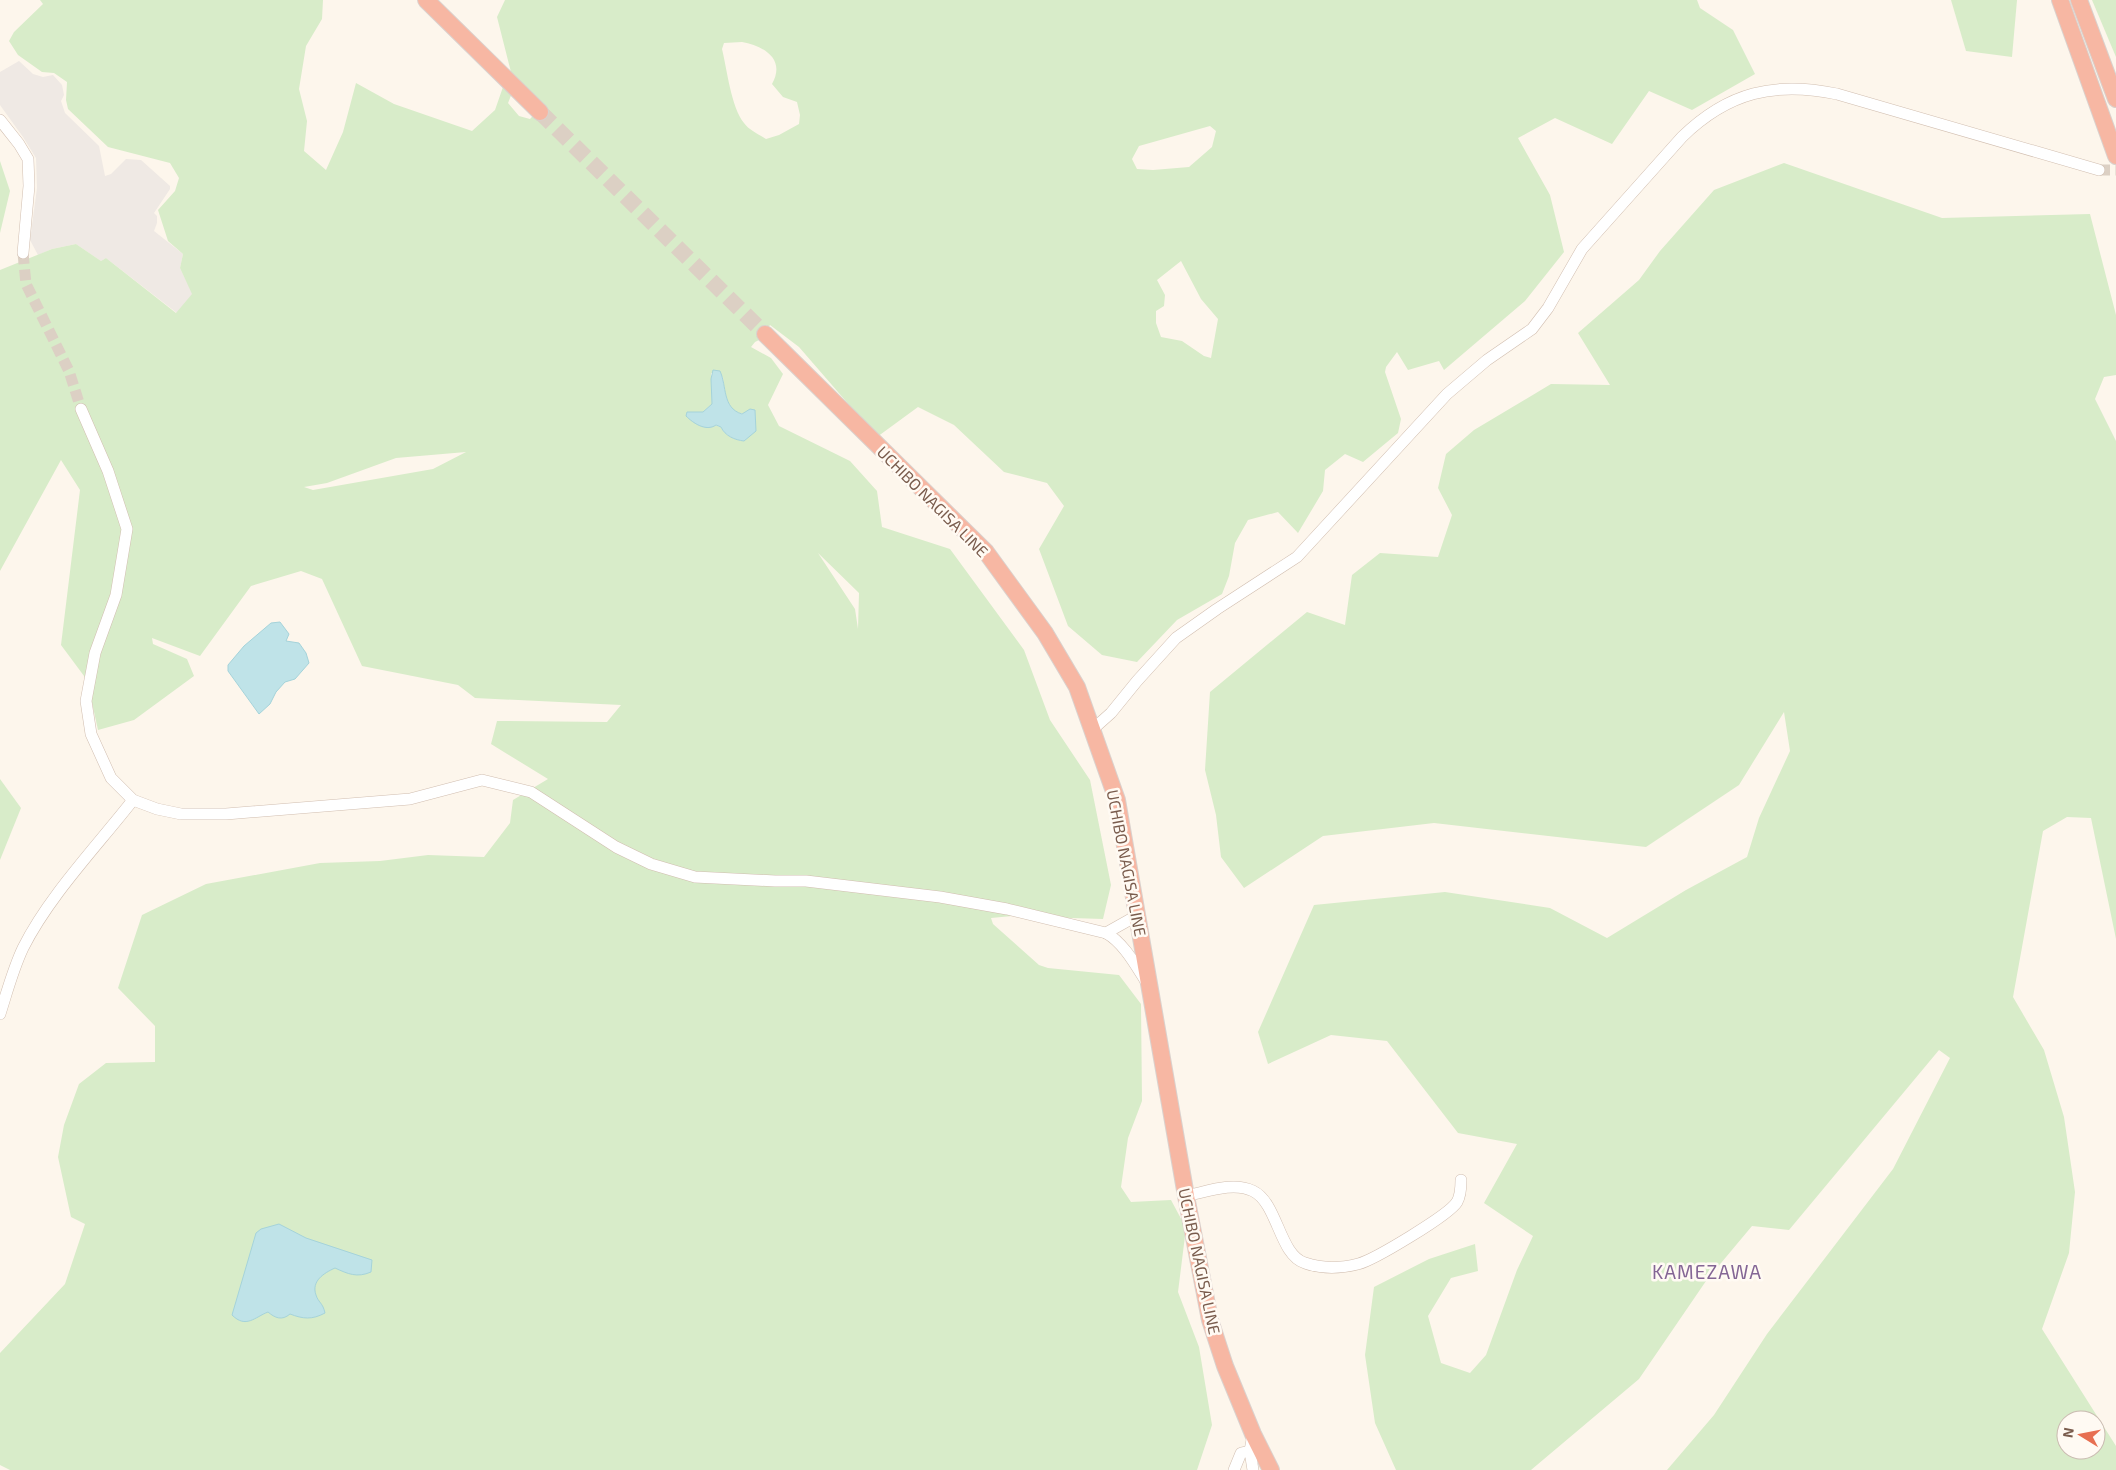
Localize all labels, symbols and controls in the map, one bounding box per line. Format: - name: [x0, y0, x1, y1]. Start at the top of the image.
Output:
- street label: UCHIBO NAGISA LINE: [874, 442, 992, 560]
- street label: UCHIBO NAGISA LINE: [1103, 788, 1151, 938]
- street label: UCHIBO NAGISA LINE: [1175, 1186, 1225, 1336]
- district label: KAMEZAWA: [1652, 1260, 1762, 1283]
- north arrow: [2056, 1410, 2106, 1460]
- text: N: [2058, 1426, 2077, 1439]

